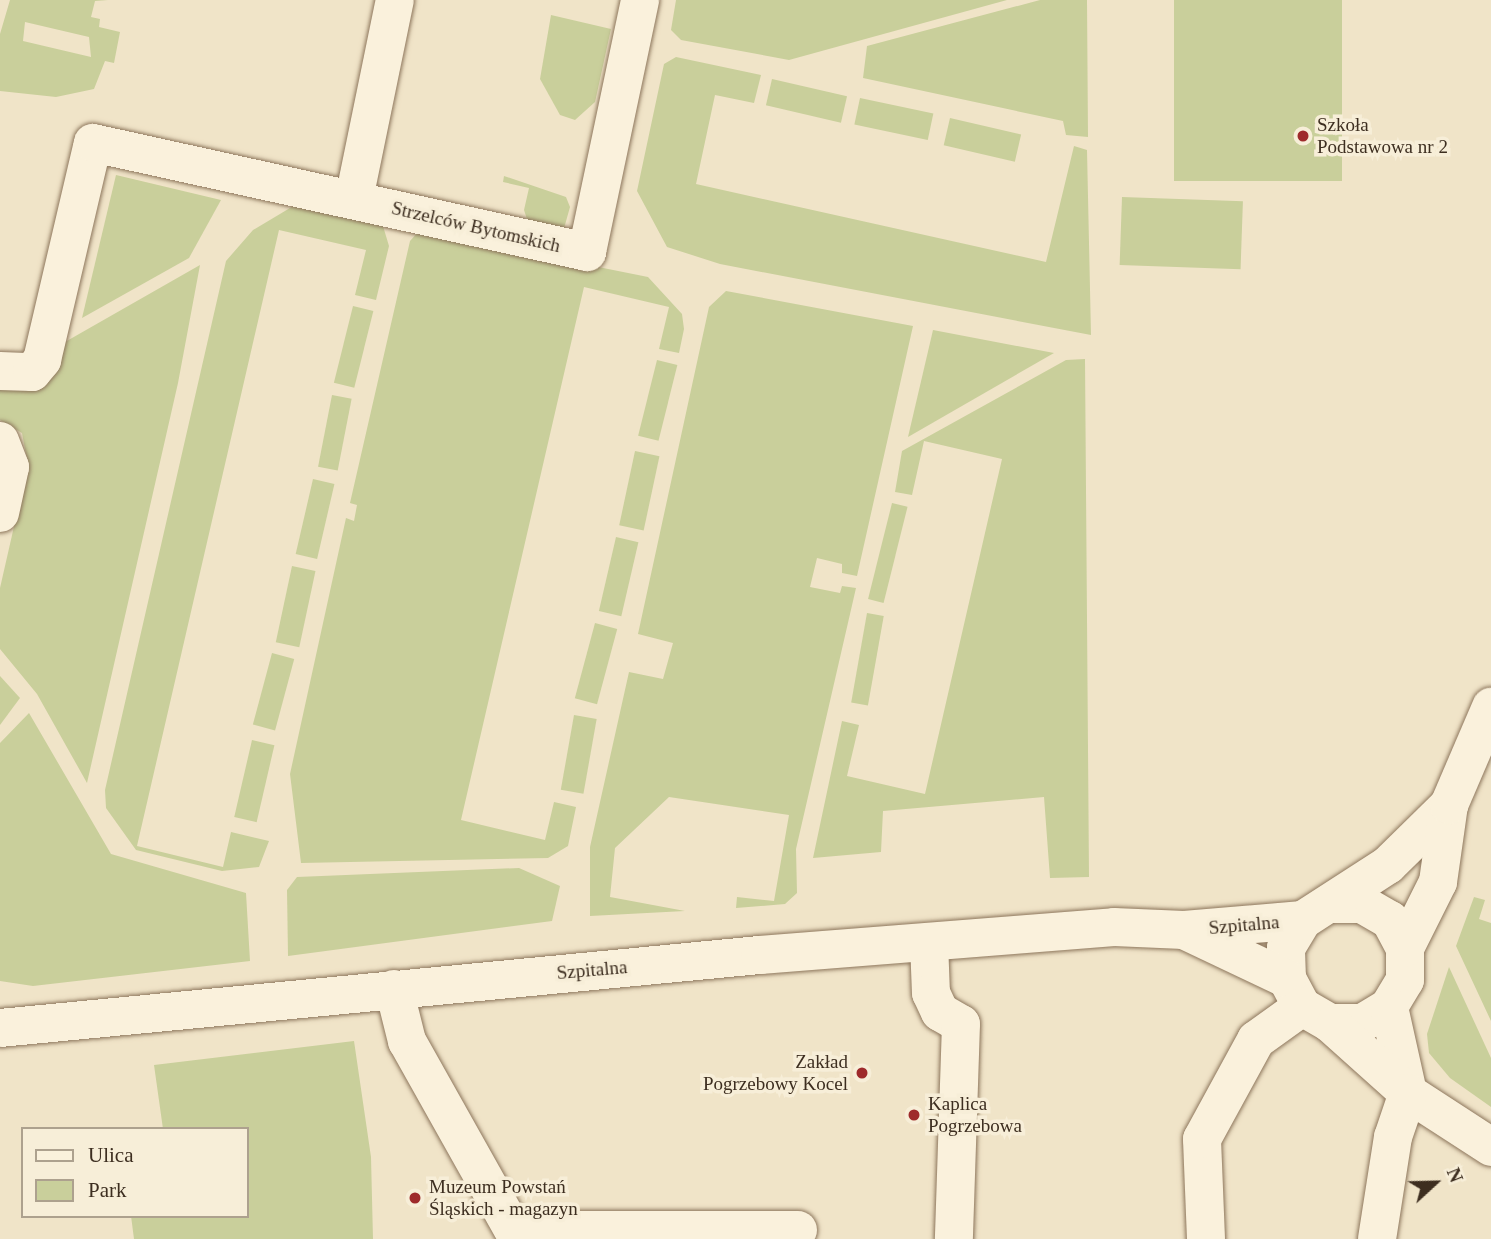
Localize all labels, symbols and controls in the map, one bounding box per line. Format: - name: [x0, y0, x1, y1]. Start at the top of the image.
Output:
- place label: Szkoła Podstawowa nr 2: [1317, 114, 1448, 158]
- marker: Szkoła Podstawowa nr 2: [1295, 128, 1311, 144]
- street label: Strzelców Bytomskich: [389, 196, 563, 258]
- street label: Szpitalna: [1208, 911, 1280, 939]
- street label: Szpitalna: [556, 956, 628, 984]
- place label: Zakład Pogrzebowy Kocel: [703, 1051, 848, 1095]
- marker: Zakład Pogrzebowy Kocel: [854, 1065, 870, 1081]
- place label: Kaplica Pogrzebowa: [928, 1093, 1022, 1137]
- marker: Kaplica Pogrzebowa: [906, 1107, 922, 1123]
- legend: [21, 1127, 248, 1218]
- text: Ulica: [88, 1143, 133, 1167]
- north arrow: [1400, 1148, 1470, 1218]
- text: N: [1443, 1165, 1467, 1185]
- place label: Muzeum Powstań Śląskich - magazyn: [429, 1176, 578, 1220]
- text: Park: [88, 1178, 127, 1202]
- marker: Muzeum Powstań Śląskich - magazyn: [407, 1190, 423, 1206]

